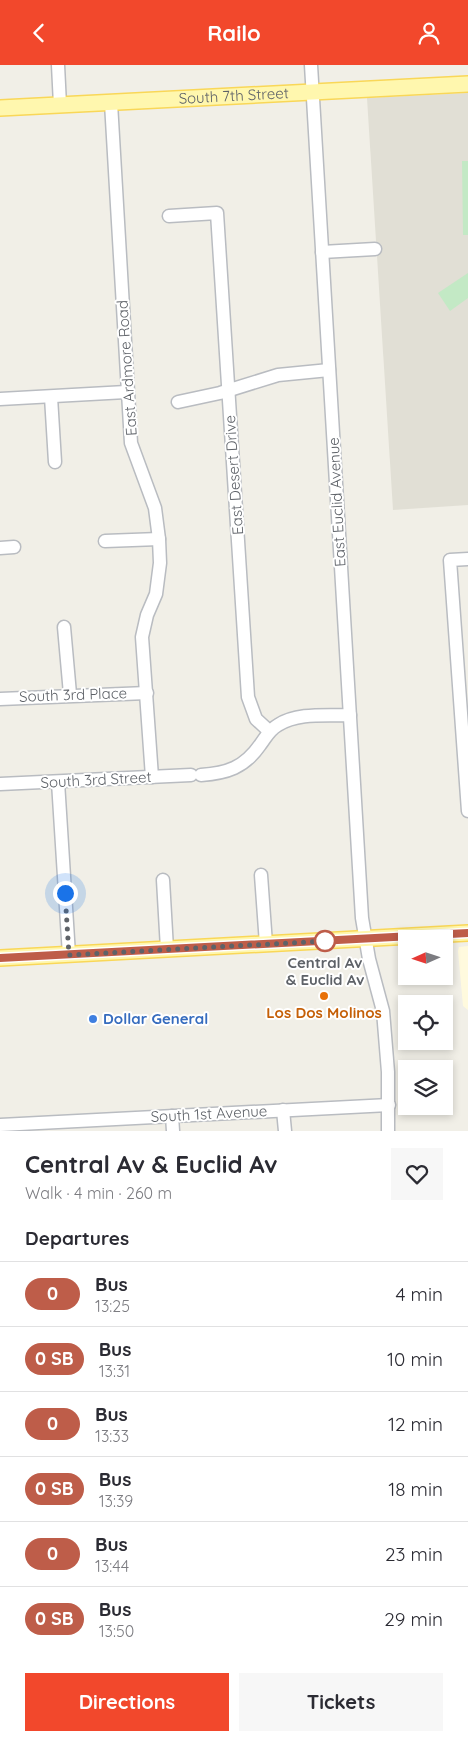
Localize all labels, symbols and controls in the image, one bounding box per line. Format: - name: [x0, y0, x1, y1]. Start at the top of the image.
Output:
- icon: back: [25, 19, 53, 47]
- text: Railo: [207, 19, 261, 47]
- icon: person: [415, 19, 443, 47]
- street label: South 7th Street: [178, 83, 289, 108]
- street label: East Ardmore Road: [112, 300, 141, 437]
- street label: East Desert Drive: [220, 415, 247, 535]
- street label: East Euclid Avenue: [324, 437, 349, 567]
- street label: South 3rd Place: [19, 683, 127, 706]
- street label: South 3rd Street: [40, 767, 152, 792]
- your location: [53, 881, 78, 906]
- marker: Central Av & Euclid Av: [314, 930, 336, 952]
- north arrow: [398, 930, 452, 985]
- map controls: [398, 930, 453, 1115]
- place label: Central Av & Euclid Av: [286, 953, 364, 989]
- marker: Los Dos Molinos: [318, 990, 330, 1002]
- button: locate: [398, 995, 453, 1050]
- place label: Los Dos Molinos: [266, 1003, 382, 1022]
- place label: Dollar General: [103, 1009, 208, 1028]
- marker: Dollar General: [87, 1013, 99, 1025]
- button: layers: [398, 1060, 453, 1115]
- street label: South 1st Avenue: [150, 1101, 268, 1126]
- button: heart: [391, 1148, 443, 1200]
- text: Central Av & Euclid Av: [25, 1149, 277, 1179]
- text: Walk · 4 min · 260 m: [25, 1183, 172, 1203]
- text: Departures: [25, 1226, 129, 1250]
- text: Bus: [95, 1272, 128, 1296]
- text: 0: [47, 1282, 58, 1305]
- text: 4 min: [395, 1282, 443, 1306]
- text: 13:25: [95, 1296, 130, 1316]
- text: Bus: [99, 1337, 131, 1361]
- text: 0 SB: [35, 1347, 74, 1370]
- text: 10 min: [387, 1347, 443, 1371]
- text: 13:31: [99, 1361, 130, 1381]
- text: Bus: [95, 1402, 128, 1426]
- text: 0: [47, 1412, 58, 1435]
- text: 12 min: [388, 1412, 443, 1436]
- text: 13:33: [95, 1426, 129, 1446]
- text: Bus: [99, 1467, 131, 1491]
- text: 0 SB: [35, 1477, 74, 1500]
- text: 18 min: [388, 1477, 443, 1501]
- text: 13:39: [99, 1491, 133, 1511]
- text: Bus: [95, 1532, 128, 1556]
- text: 0: [47, 1542, 58, 1565]
- text: 23 min: [385, 1542, 443, 1566]
- text: 13:44: [95, 1556, 129, 1576]
- text: Bus: [99, 1597, 131, 1621]
- text: 0 SB: [35, 1607, 74, 1630]
- text: 29 min: [384, 1607, 443, 1631]
- text: 13:50: [99, 1621, 134, 1641]
- button: Directions: [25, 1673, 229, 1731]
- button: Tickets: [239, 1673, 443, 1731]

